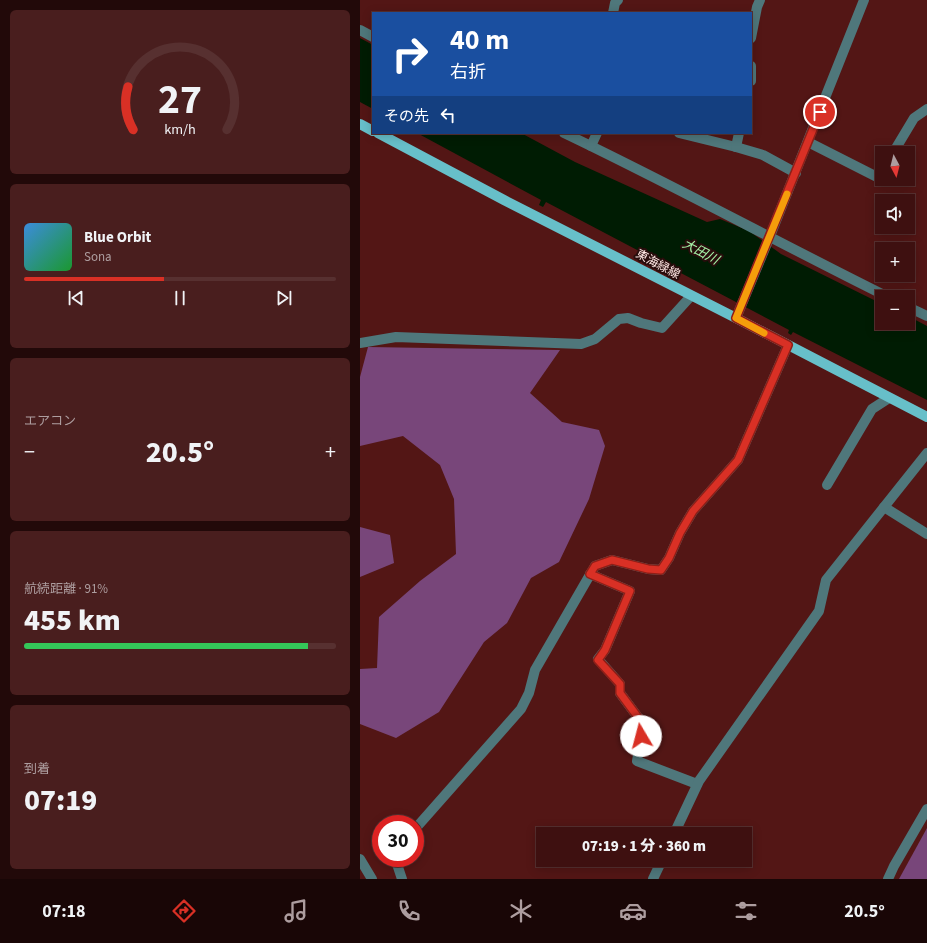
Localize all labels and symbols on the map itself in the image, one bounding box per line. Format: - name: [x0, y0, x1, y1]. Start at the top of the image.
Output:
- pin: [803, 95, 837, 129]
- north arrow: [875, 146, 915, 186]
- water label: 大田川: [679, 235, 724, 270]
- street label: 東海緑線: [633, 246, 683, 283]
- position arrow: [620, 715, 662, 757]
- speed limit sign: 30: [372, 815, 424, 867]

